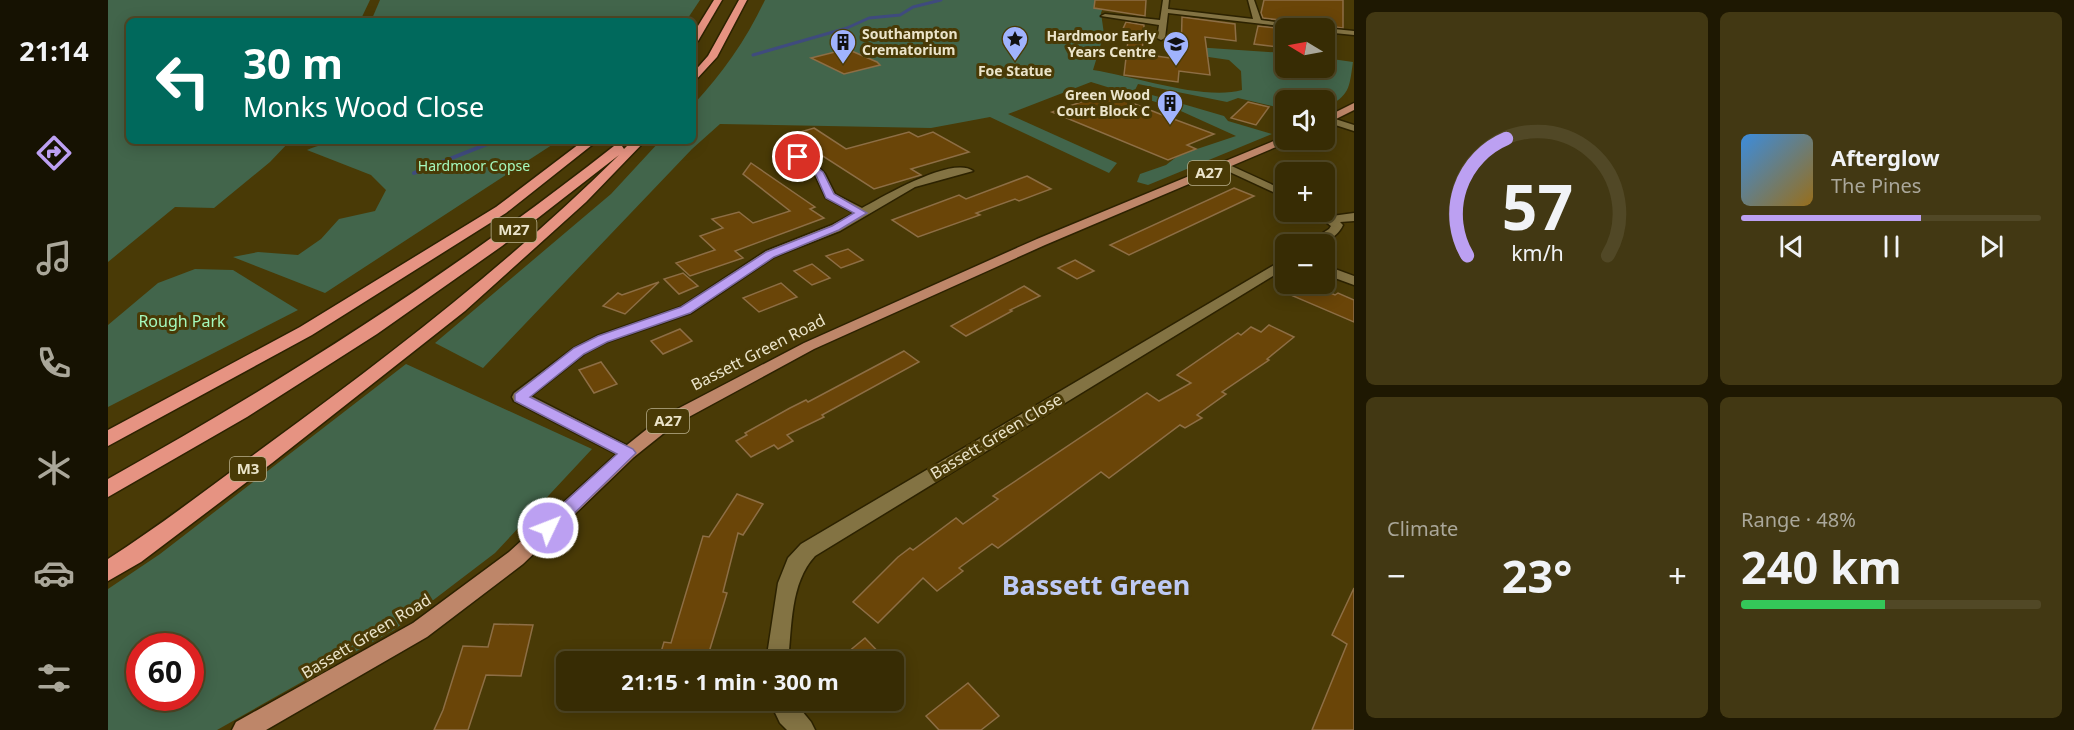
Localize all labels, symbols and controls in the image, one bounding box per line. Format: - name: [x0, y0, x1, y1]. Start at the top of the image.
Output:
- north arrow: [1275, 18, 1335, 78]
- map controls: [1275, 18, 1335, 294]
- place label: Southampton Crematorium: [862, 24, 958, 59]
- place icon: Foe Statue: [1000, 24, 1030, 62]
- place label: Hardmoor Early Years Centre: [1046, 26, 1156, 61]
- building icon: Southampton Crematorium: [828, 27, 858, 65]
- school or university icon: Hardmoor Early Years Centre: [1161, 29, 1191, 67]
- text: 21:14: [19, 32, 89, 69]
- text: 30 m: [243, 34, 343, 91]
- icon: left: [144, 42, 222, 120]
- place label: Foe Statue: [978, 61, 1052, 80]
- place label: Green Wood Court Block C: [1056, 85, 1150, 120]
- text: Monks Wood Close: [243, 88, 484, 125]
- building icon: Green Wood Court Block C: [1155, 88, 1185, 126]
- button: sound: [1275, 90, 1335, 150]
- pin: [772, 131, 823, 182]
- icon: directions: [33, 132, 75, 174]
- icon: arrive: [781, 140, 814, 173]
- text: Afterglow: [1831, 142, 1940, 172]
- park label: Hardmoor Copse: [418, 156, 530, 175]
- road number: A27: [1188, 161, 1230, 185]
- button: +: [1275, 162, 1335, 222]
- text: 57: [1501, 163, 1573, 248]
- text: The Pines: [1831, 172, 1921, 199]
- road number: M27: [492, 218, 536, 242]
- icon: previous: [1775, 230, 1808, 263]
- icon: pause: [1875, 230, 1908, 263]
- icon: next: [1975, 230, 2008, 263]
- button: −: [1275, 234, 1335, 294]
- icon: music: [33, 237, 75, 279]
- text: km/h: [1511, 238, 1563, 267]
- street label: Bassett Green Road: [687, 309, 829, 395]
- park label: Rough Park: [138, 310, 226, 332]
- icon: phone: [33, 342, 75, 384]
- street label: Bassett Green Close: [926, 388, 1066, 484]
- road number: A27: [647, 409, 689, 433]
- icon: climate: [33, 447, 75, 489]
- road number: M3: [230, 457, 266, 481]
- position arrow: [516, 496, 580, 560]
- text: Range · 48%: [1741, 506, 1856, 533]
- text: Climate: [1387, 515, 1458, 542]
- text: 240 km: [1741, 536, 1902, 597]
- text: 23°: [1502, 545, 1572, 606]
- icon: car: [33, 552, 75, 594]
- text: −: [1387, 553, 1406, 598]
- text: +: [1668, 553, 1687, 598]
- district label: Bassett Green: [1002, 566, 1190, 603]
- street label: Bassett Green Road: [297, 588, 435, 684]
- speed limit sign: 60: [126, 633, 204, 711]
- icon: filters: [33, 657, 75, 699]
- text: 21:15 · 1 min · 300 m: [621, 666, 839, 696]

